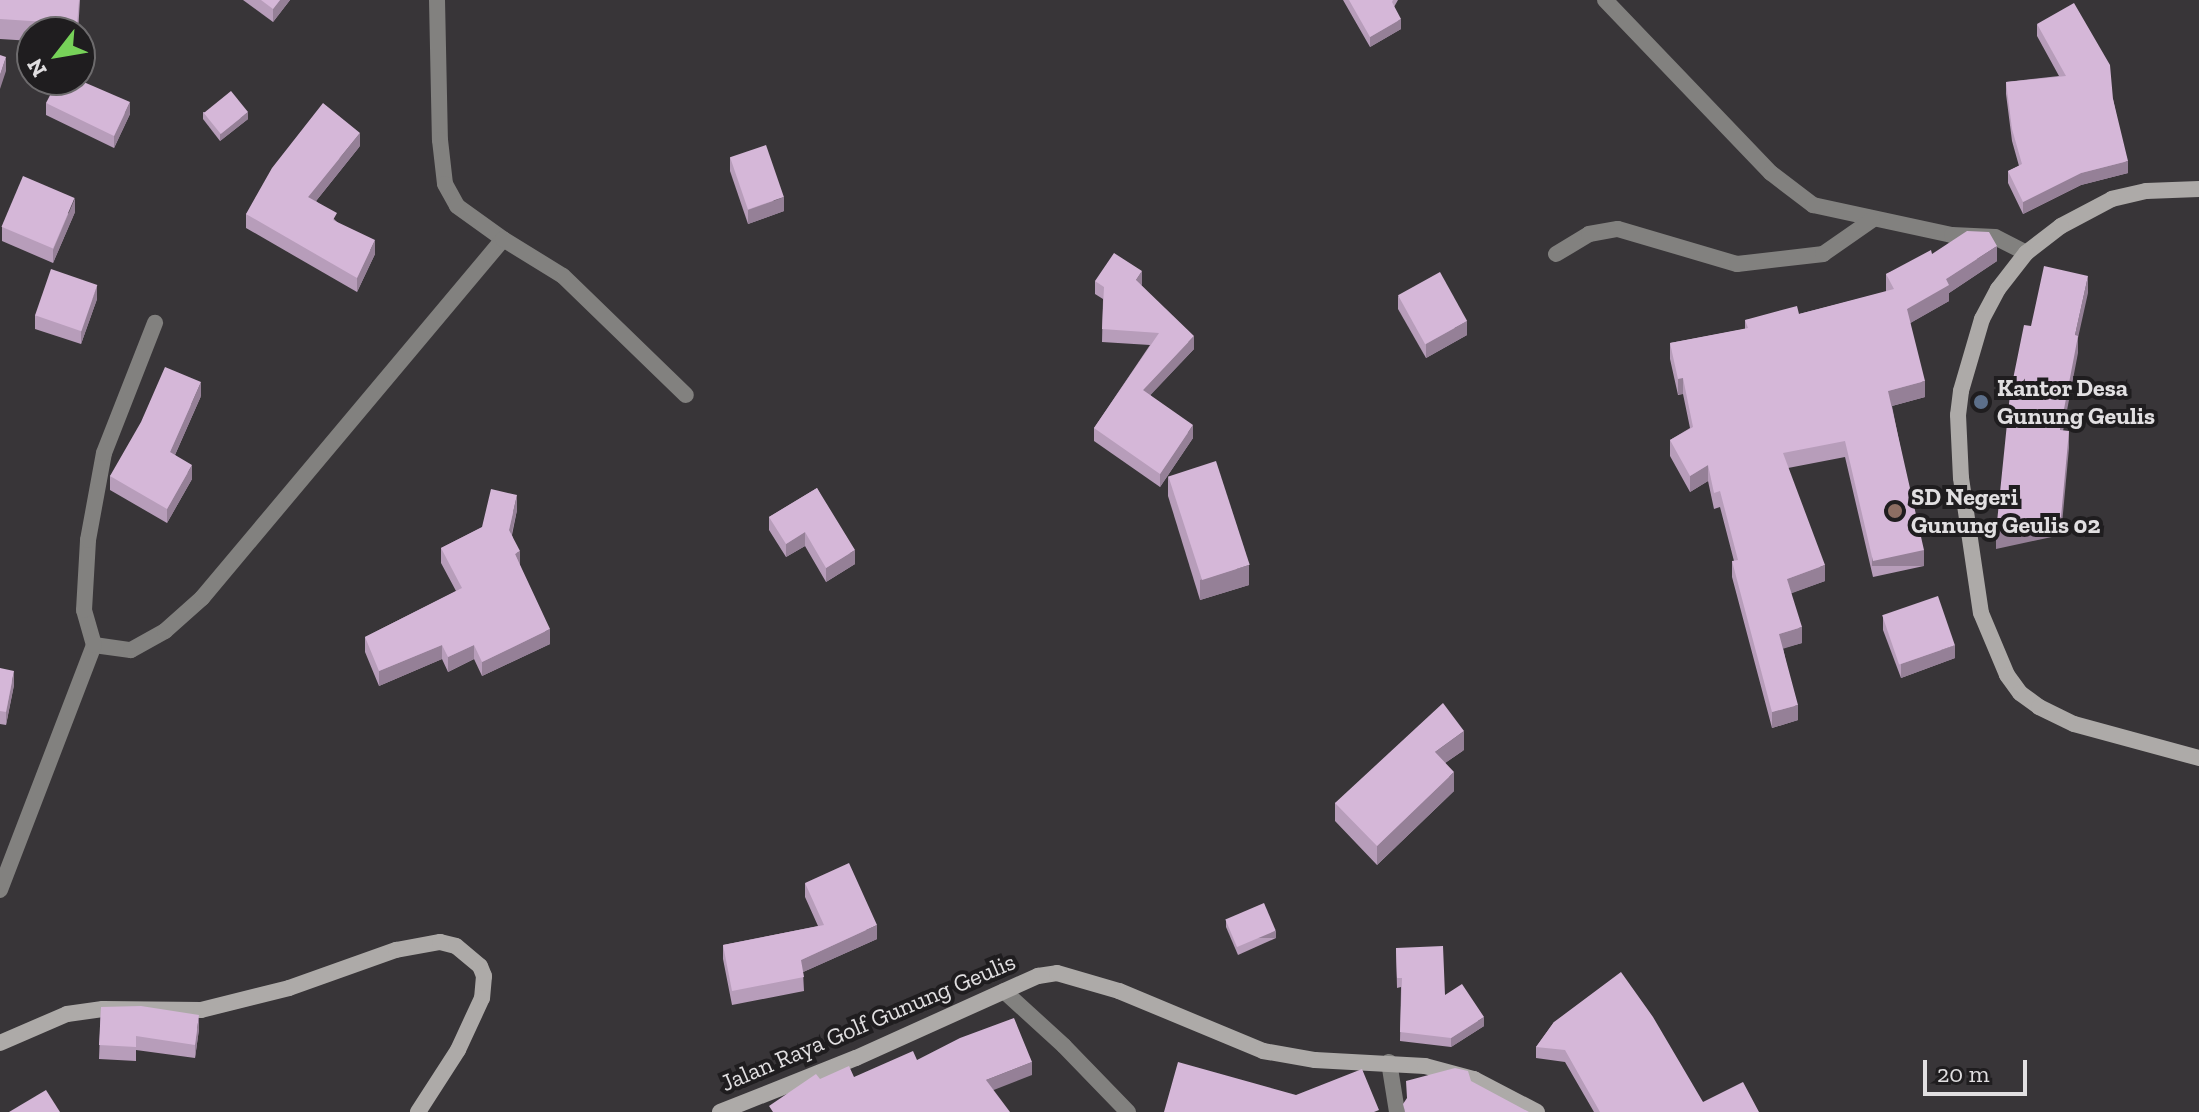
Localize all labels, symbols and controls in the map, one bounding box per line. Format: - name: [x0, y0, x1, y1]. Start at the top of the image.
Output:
- north arrow: [16, 16, 96, 96]
- text: N: [21, 53, 53, 82]
- place label: Kantor Desa Gunung Geulis: [1997, 374, 2155, 430]
- marker: Kantor Desa Gunung Geulis: [1972, 393, 1990, 411]
- place label: SD Negeri Gunung Geulis 02: [1911, 483, 2100, 539]
- marker: SD Negeri Gunung Geulis 02: [1886, 502, 1904, 520]
- street label: Jalan Raya Golf Gunung Geulis: [716, 947, 1020, 1097]
- scale bar: [1927, 1044, 2031, 1094]
- text: 20 m: [1937, 1059, 1989, 1088]

